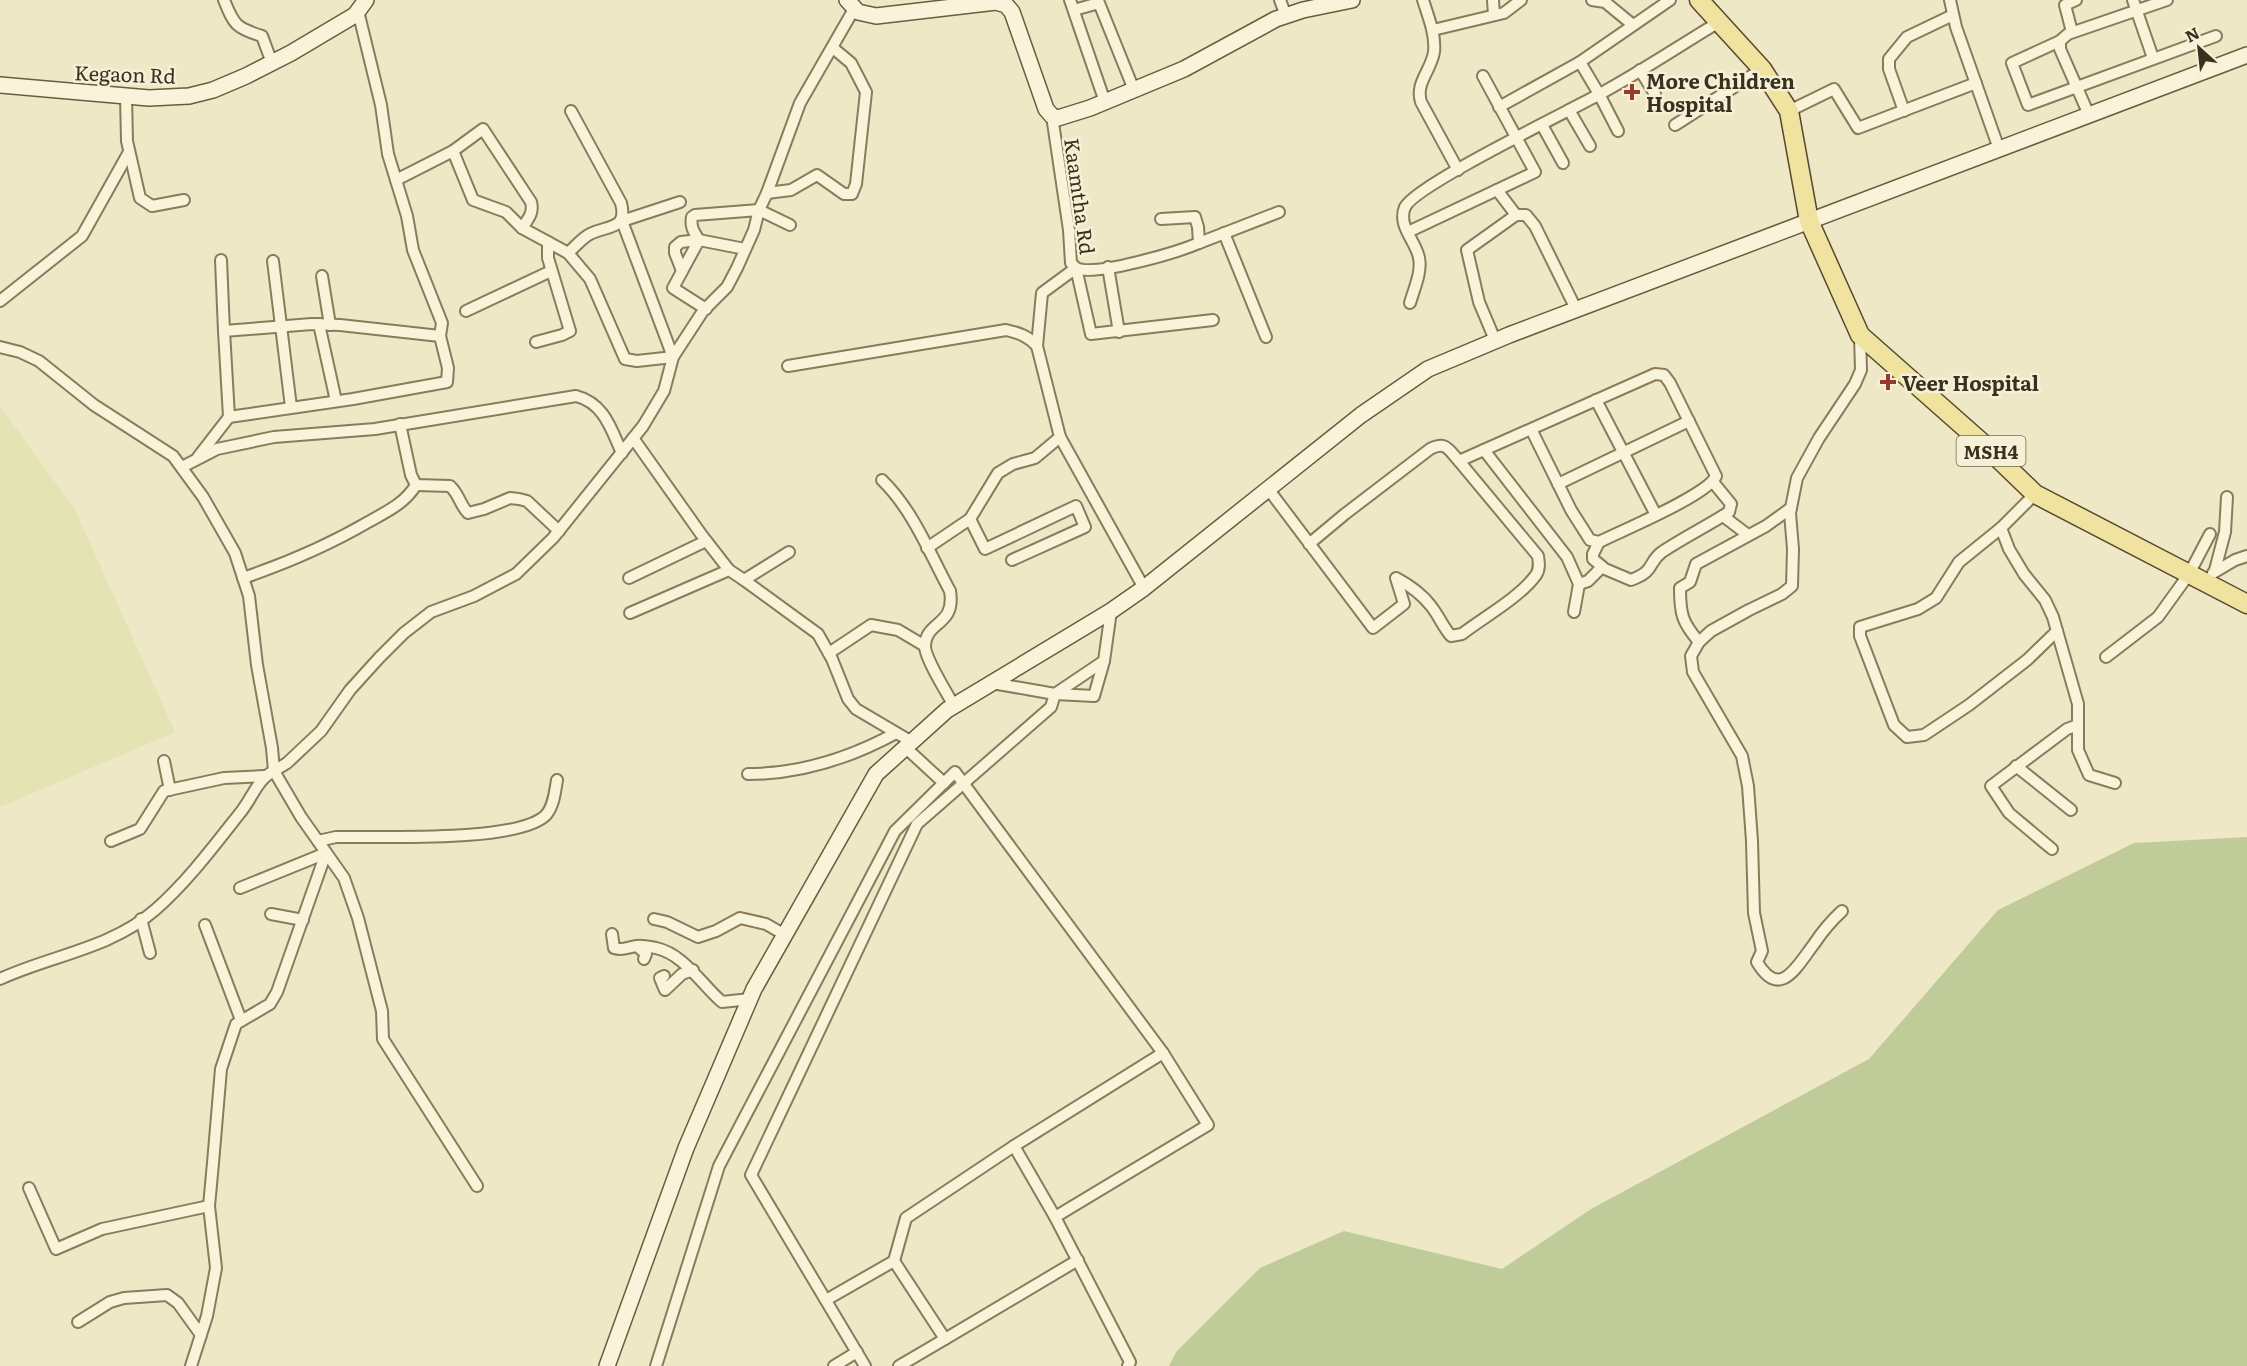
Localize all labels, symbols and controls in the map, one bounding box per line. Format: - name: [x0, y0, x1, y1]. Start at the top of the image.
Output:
- north arrow: [2169, 18, 2229, 78]
- text: N: [2180, 20, 2203, 47]
- street label: Kegaon Rd: [74, 56, 176, 90]
- place label: More Children Hospital: [1646, 65, 1795, 118]
- marker: More Children Hospital: [1623, 83, 1641, 101]
- street label: Kaamtha Rd: [1058, 136, 1104, 256]
- place label: Veer Hospital: [1902, 367, 2039, 397]
- marker: Veer Hospital: [1879, 373, 1897, 391]
- road number: MSH4: [1956, 436, 2026, 466]

